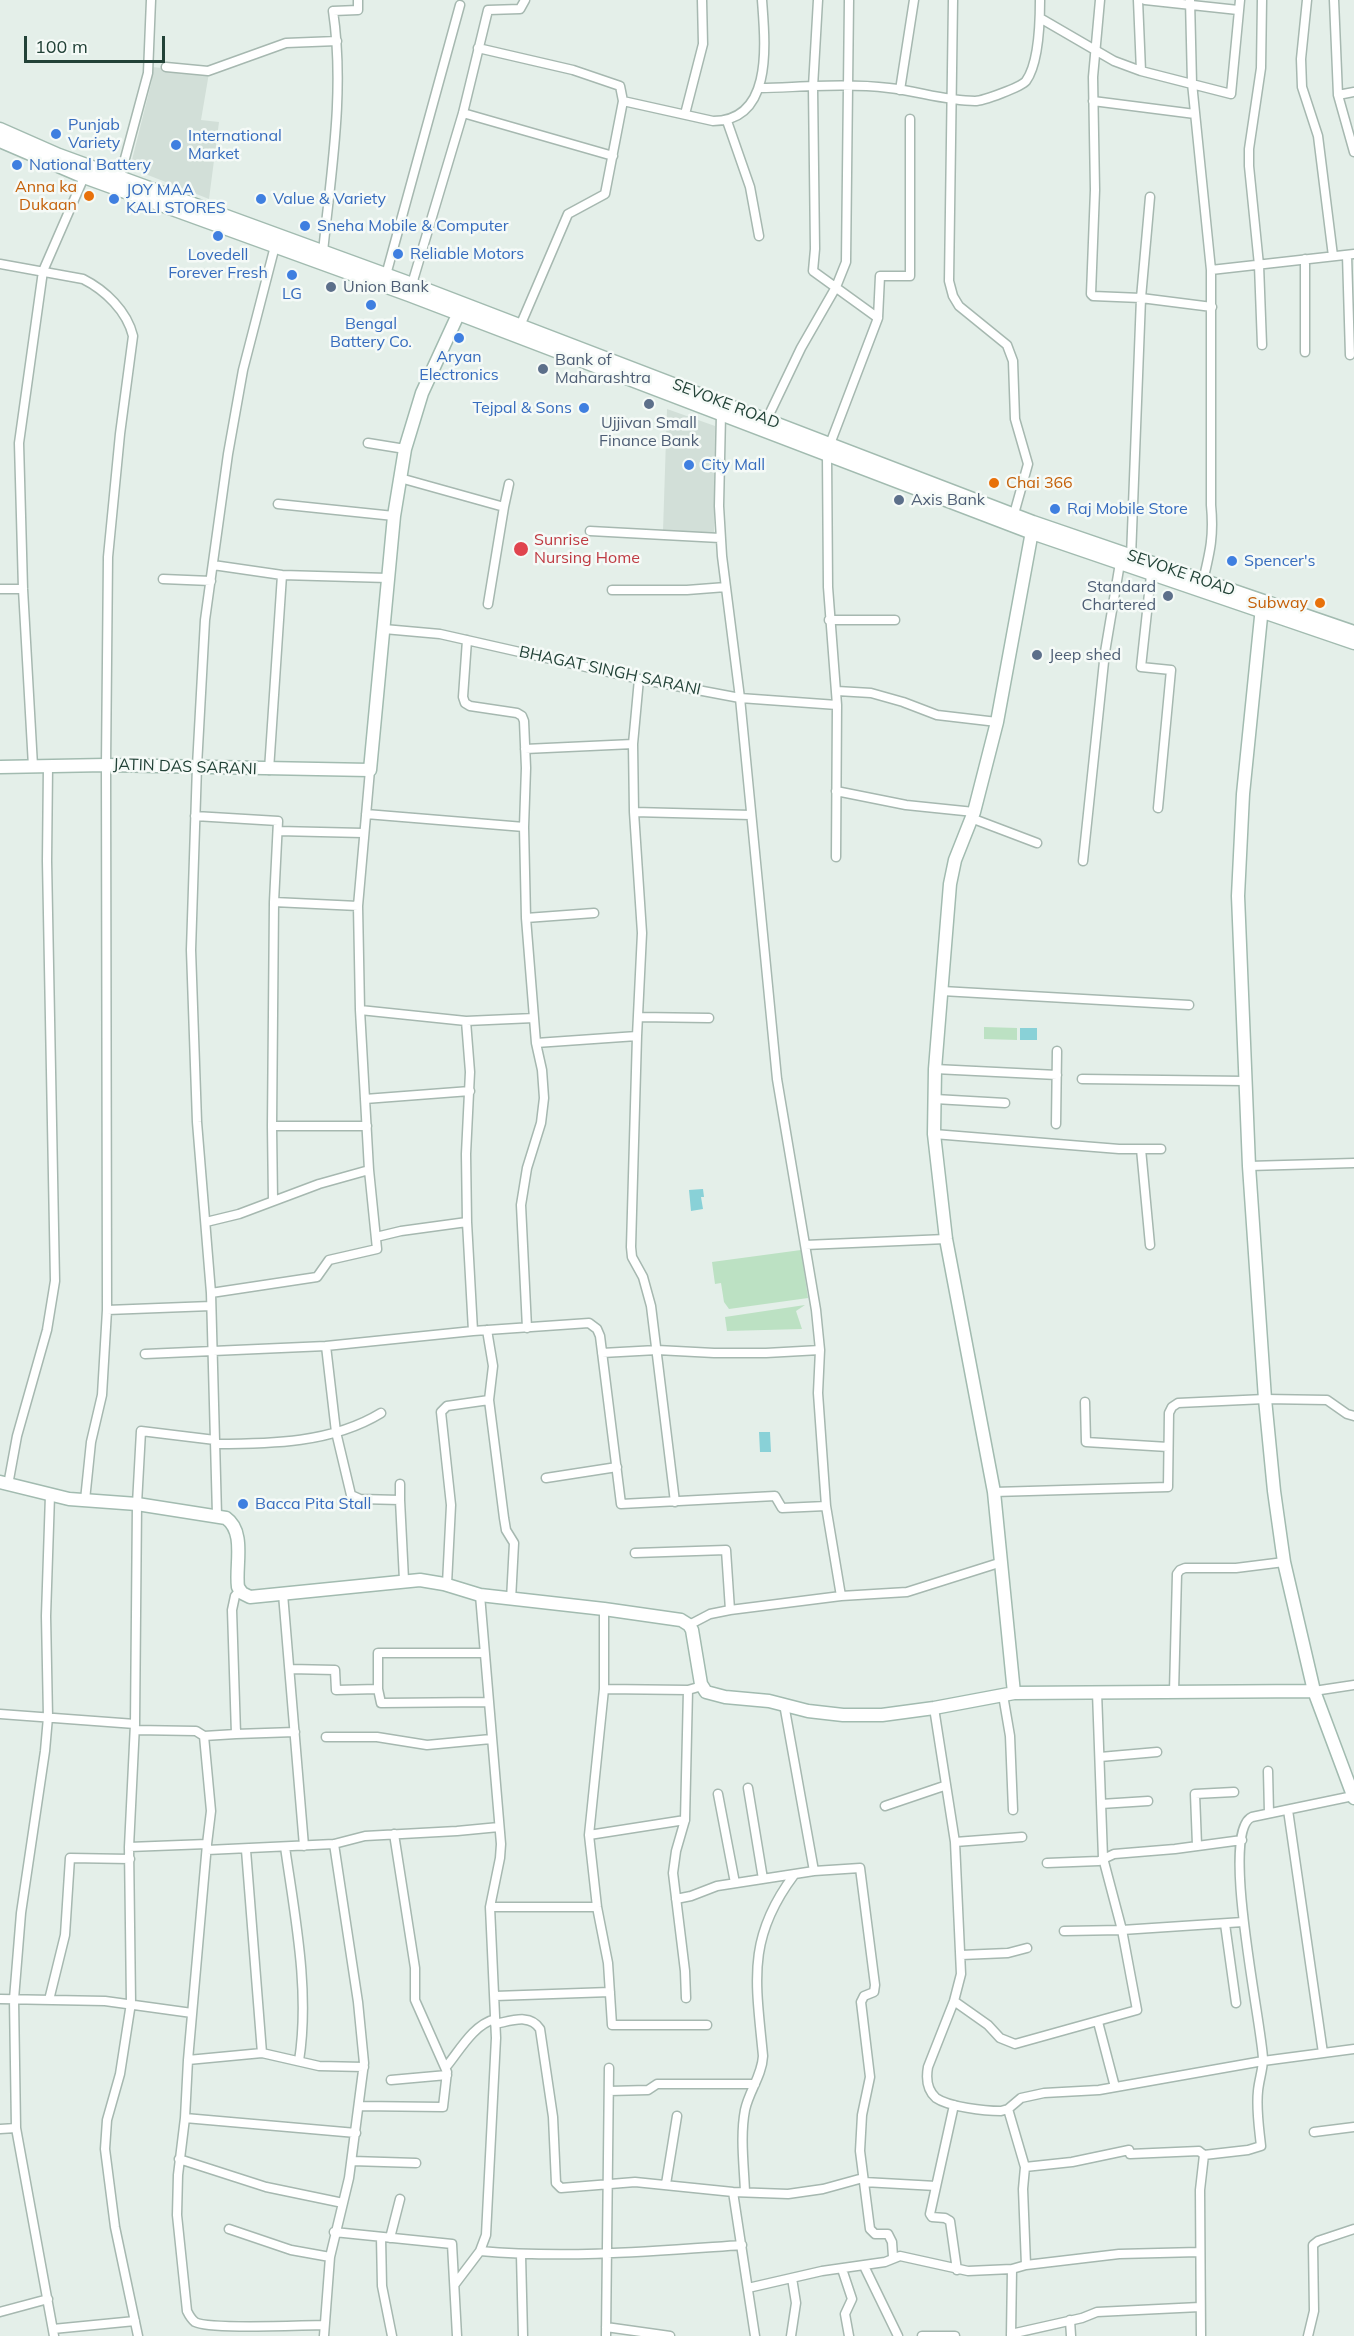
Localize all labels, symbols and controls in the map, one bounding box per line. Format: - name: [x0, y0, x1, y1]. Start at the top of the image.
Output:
- scale bar: [27, 24, 168, 62]
- text: 100 m: [35, 35, 88, 58]
- place label: Punjab Variety: [68, 115, 120, 153]
- place label: International Market: [188, 126, 282, 164]
- marker: Punjab Variety: [49, 127, 63, 141]
- marker: International Market: [169, 138, 183, 152]
- place label: National Battery: [29, 155, 151, 175]
- marker: National Battery: [10, 158, 24, 172]
- place label: Anna ka Dukaan: [15, 177, 77, 215]
- place label: JOY MAA KALI STORES: [126, 180, 226, 218]
- marker: Anna ka Dukaan: [82, 189, 96, 203]
- place label: Value & Variety: [273, 189, 386, 209]
- marker: JOY MAA KALI STORES: [107, 192, 121, 206]
- marker: Value & Variety: [254, 192, 268, 206]
- place label: Sneha Mobile & Computer: [317, 216, 509, 236]
- marker: Sneha Mobile & Computer: [298, 219, 312, 233]
- marker: Lovedell Forever Fresh: [211, 229, 225, 243]
- place label: Reliable Motors: [410, 244, 524, 264]
- place label: Lovedell Forever Fresh: [168, 245, 268, 283]
- marker: Reliable Motors: [391, 247, 405, 261]
- marker: LG: [285, 268, 299, 282]
- place label: Union Bank: [343, 277, 429, 297]
- marker: Union Bank: [324, 280, 338, 294]
- place label: LG: [282, 284, 302, 304]
- marker: Bengal Battery Co.: [364, 298, 378, 312]
- place label: Bengal Battery Co.: [330, 314, 412, 352]
- marker: Aryan Electronics: [452, 331, 466, 345]
- place label: Aryan Electronics: [419, 347, 499, 385]
- place label: Bank of Maharashtra: [555, 350, 651, 388]
- marker: Bank of Maharashtra: [536, 362, 550, 376]
- street label: SEVOKE ROAD: [670, 375, 782, 433]
- marker: Ujjivan Small Finance Bank: [642, 397, 656, 411]
- place label: Tejpal & Sons: [473, 398, 572, 418]
- marker: Tejpal & Sons: [577, 401, 591, 415]
- place label: Ujjivan Small Finance Bank: [599, 413, 699, 451]
- place label: City Mall: [701, 455, 765, 475]
- marker: City Mall: [682, 458, 696, 472]
- place label: Chai 366: [1006, 473, 1073, 493]
- marker: Chai 366: [987, 476, 1001, 490]
- place label: Axis Bank: [911, 490, 985, 510]
- marker: Axis Bank: [892, 493, 906, 507]
- place label: Raj Mobile Store: [1067, 499, 1188, 519]
- marker: Raj Mobile Store: [1048, 502, 1062, 516]
- place label: Sunrise Nursing Home: [534, 530, 640, 568]
- marker: Sunrise Nursing Home: [512, 540, 530, 558]
- street label: SEVOKE ROAD: [1124, 546, 1238, 600]
- place label: Spencer's: [1244, 551, 1315, 571]
- marker: Spencer's: [1225, 554, 1239, 568]
- place label: Standard Chartered: [1082, 577, 1156, 615]
- marker: Standard Chartered: [1161, 589, 1175, 603]
- place label: Subway: [1248, 593, 1308, 613]
- marker: Subway: [1313, 596, 1327, 610]
- street label: BHAGAT SINGH SARANI: [517, 642, 703, 700]
- place label: Jeep shed: [1049, 645, 1121, 665]
- marker: Jeep shed: [1030, 648, 1044, 662]
- street label: JATIN DAS SARANI: [113, 755, 257, 779]
- place label: Bacca Pita Stall: [255, 1494, 371, 1514]
- marker: Bacca Pita Stall: [236, 1497, 250, 1511]

